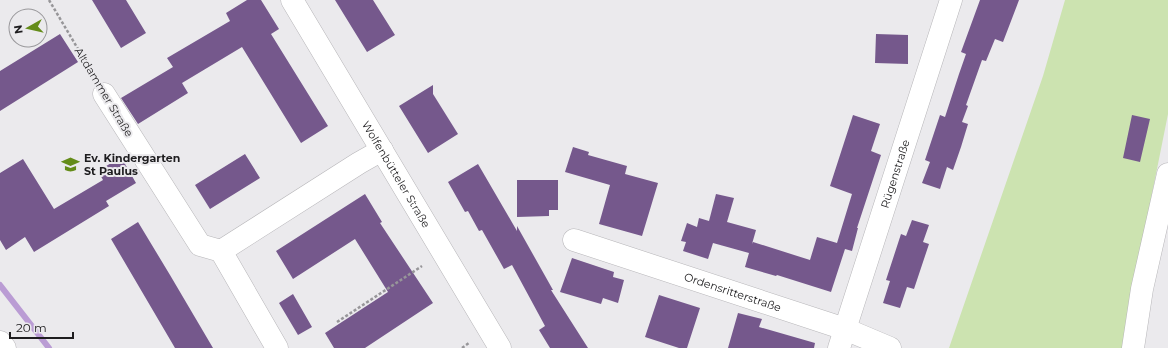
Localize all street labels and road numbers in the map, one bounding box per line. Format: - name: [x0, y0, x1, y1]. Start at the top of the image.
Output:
- street label: Altdammer Straße: [72, 45, 136, 140]
- street label: Wolfenbütteler Straße: [359, 118, 434, 231]
- street label: Rügenstraße: [877, 137, 913, 210]
- street label: Ordensritterstraße: [682, 270, 783, 315]

